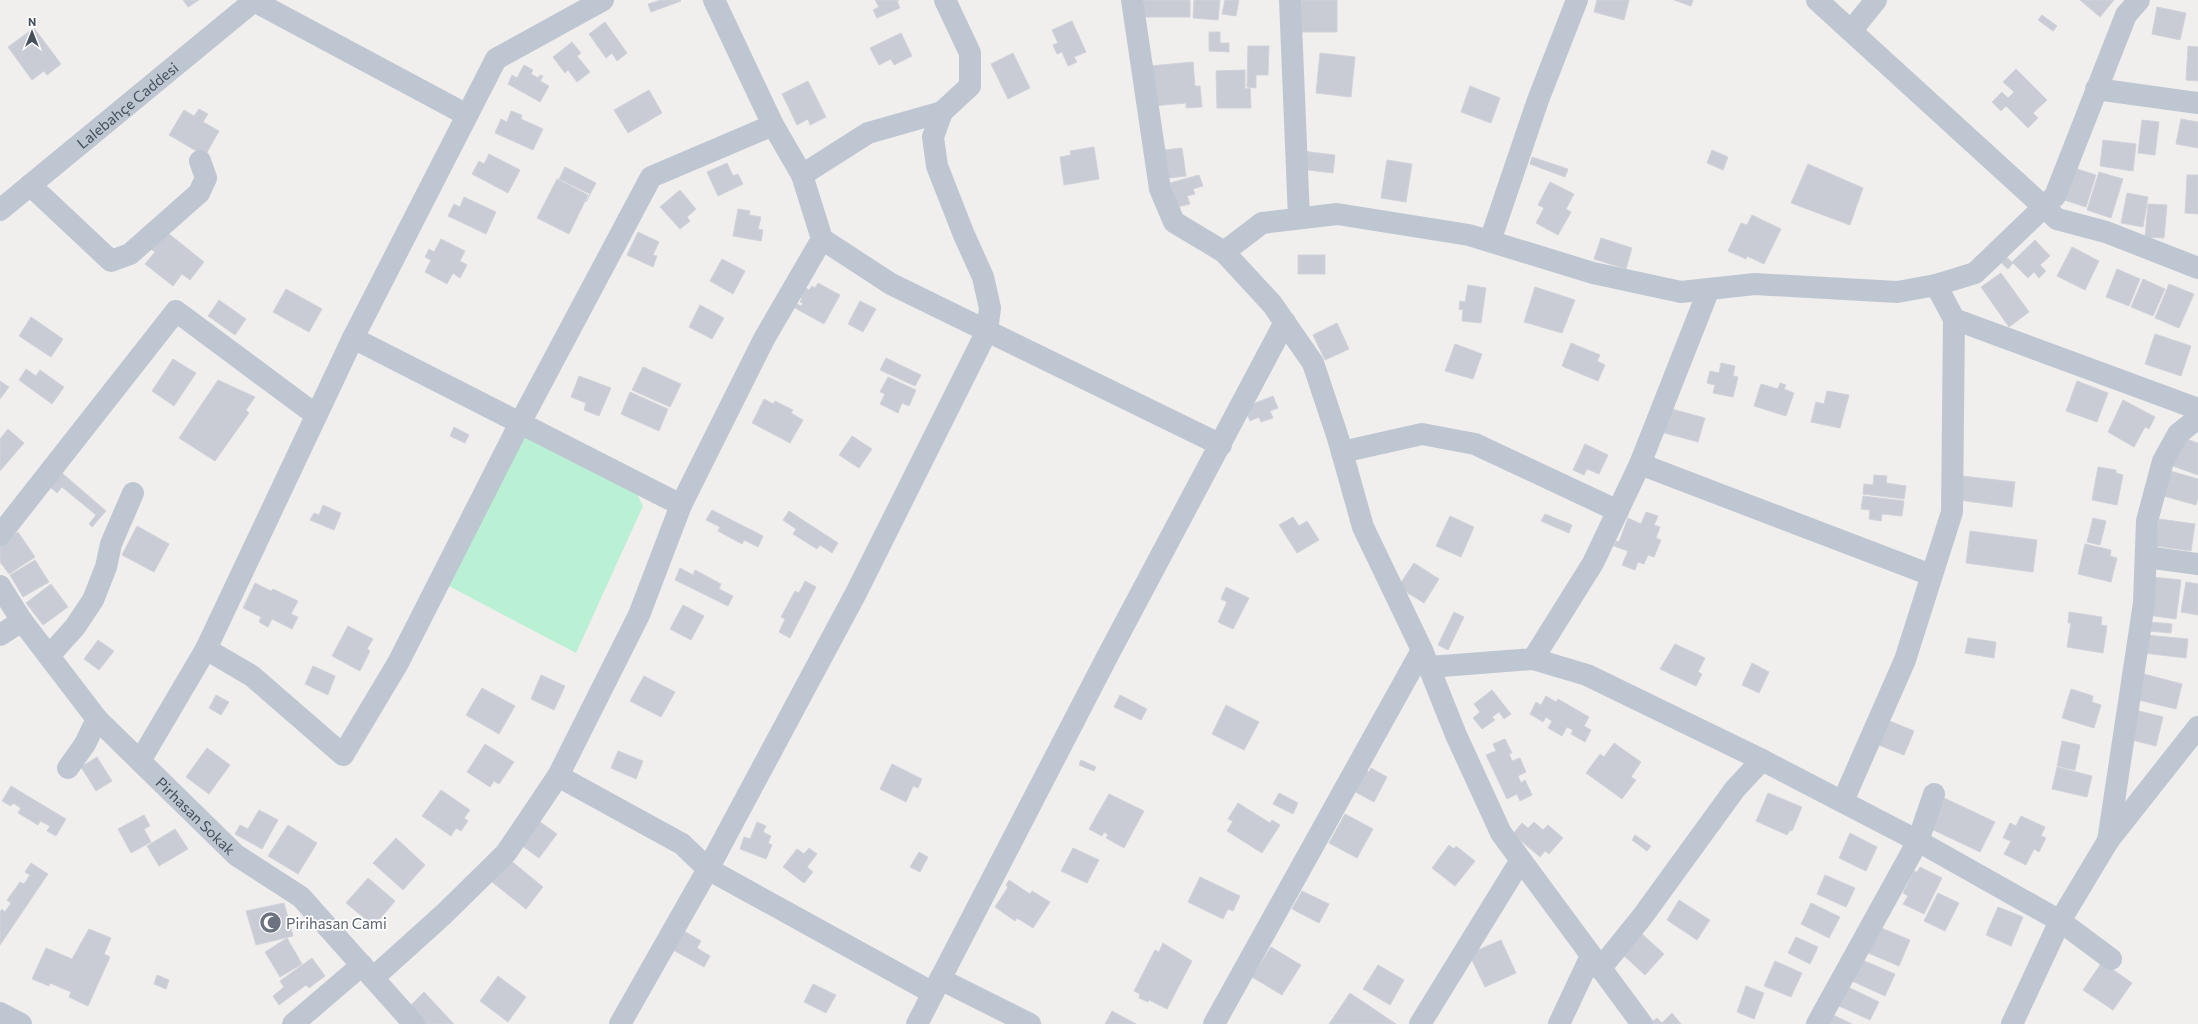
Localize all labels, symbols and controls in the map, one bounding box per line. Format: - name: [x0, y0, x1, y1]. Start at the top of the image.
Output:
- north arrow: [12, 12, 52, 52]
- text: N: [28, 15, 36, 28]
- street label: Lalebahçe Caddesi: [73, 58, 182, 152]
- street label: Pirhasan Sokak: [152, 773, 239, 858]
- mosque icon: Pirihasan Cami: [257, 910, 283, 936]
- place label: Pirihasan Cami: [286, 914, 387, 932]

